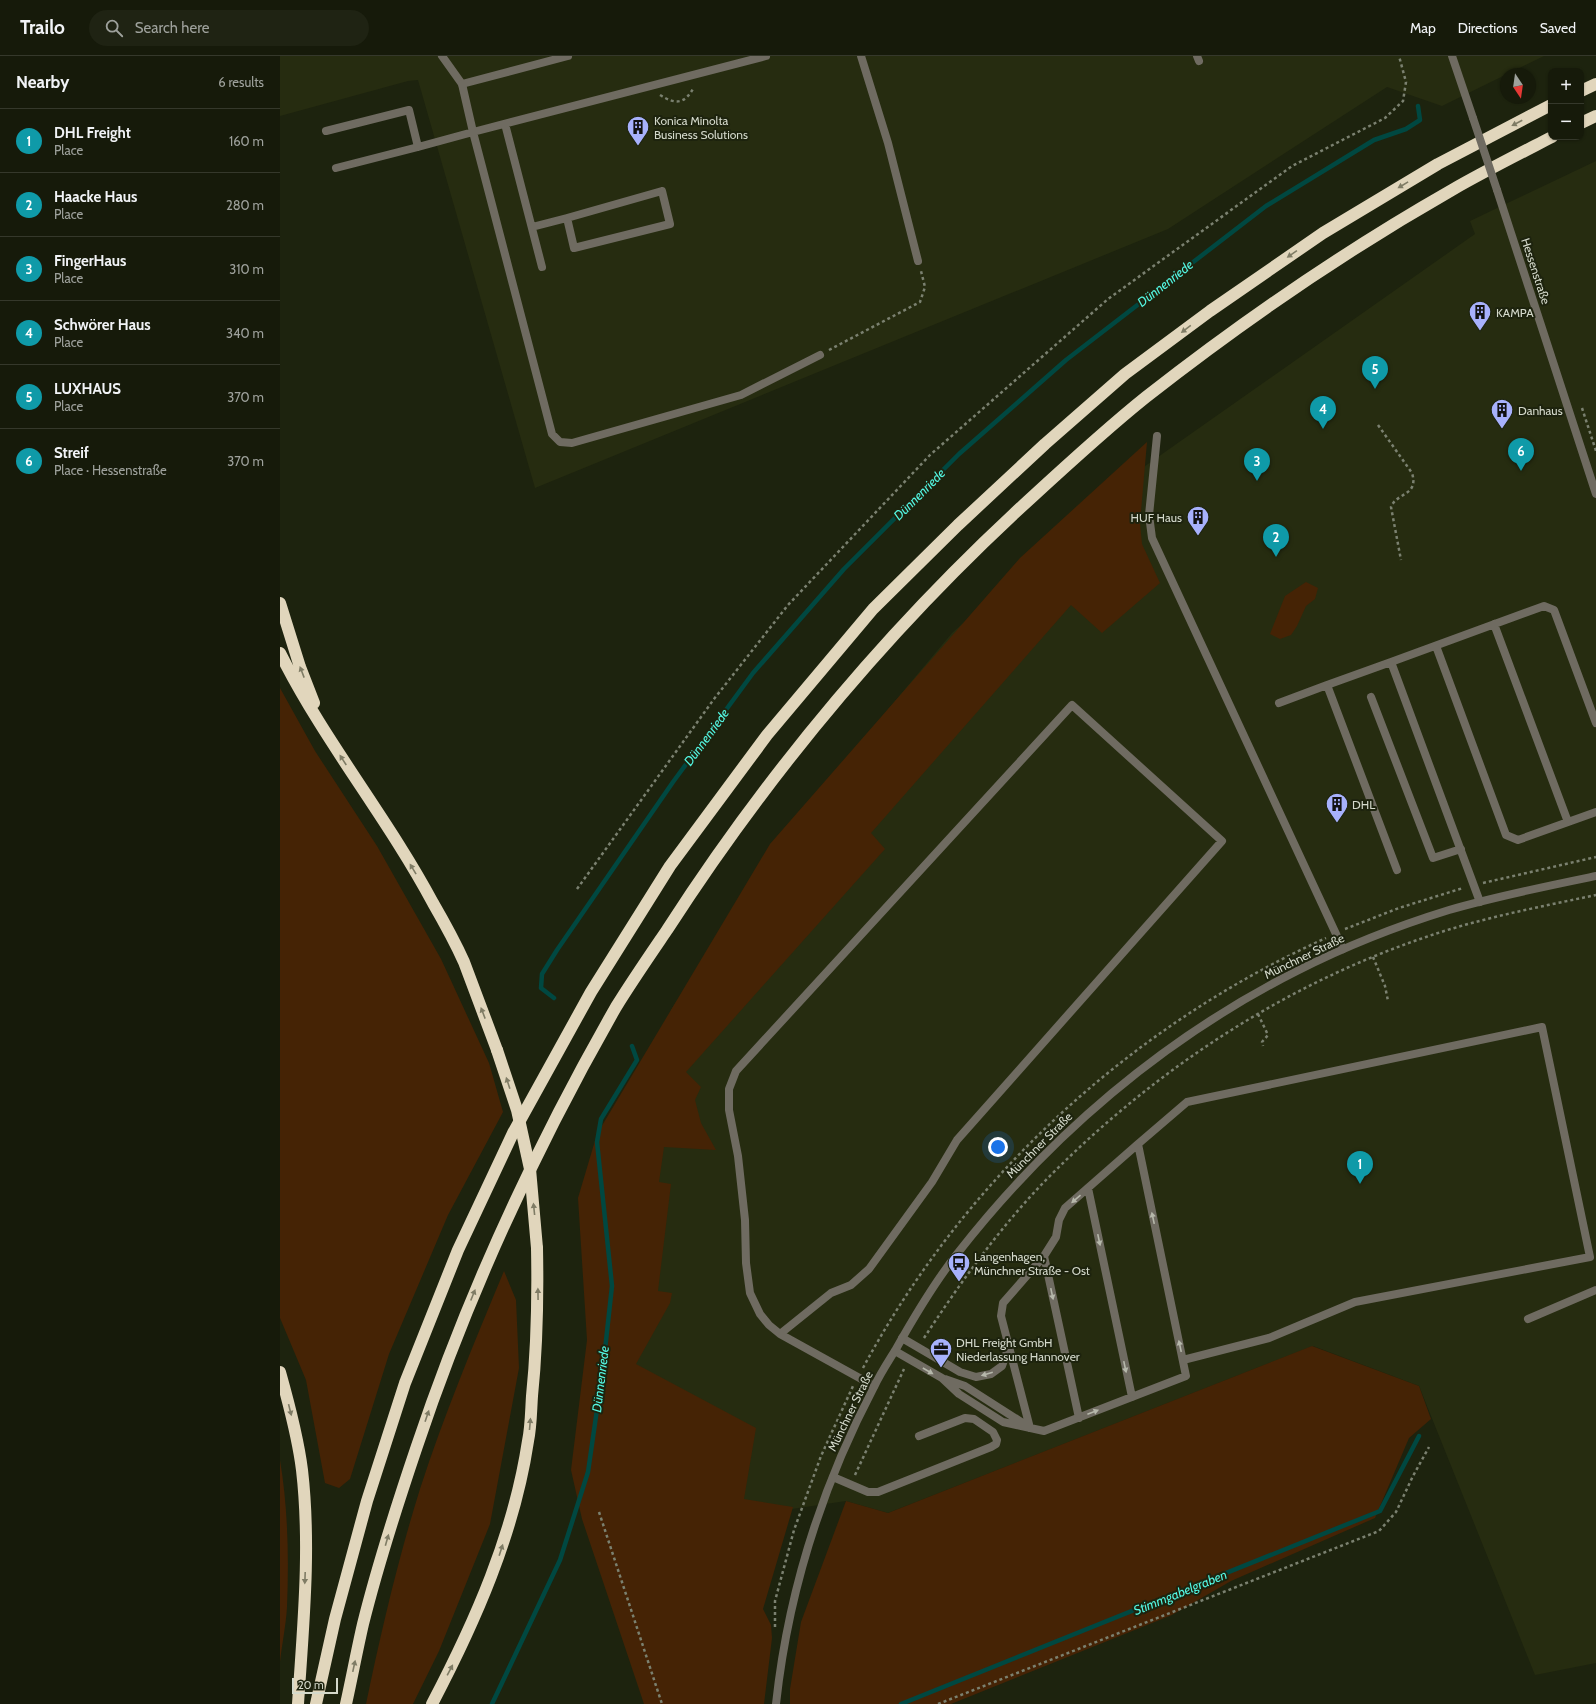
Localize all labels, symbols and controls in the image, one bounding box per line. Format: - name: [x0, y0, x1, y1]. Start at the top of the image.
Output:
- search box: [89, 10, 369, 46]
- text: Trailo: [20, 16, 65, 39]
- icon: search: [103, 17, 125, 39]
- text: Search here: [135, 19, 209, 37]
- text: Map: [1410, 19, 1436, 37]
- text: Directions: [1458, 19, 1518, 37]
- text: Saved: [1540, 19, 1576, 37]
- north arrow: [1500, 68, 1536, 104]
- map controls: [1548, 68, 1584, 140]
- button: +: [1548, 68, 1584, 104]
- text: Nearby: [16, 72, 69, 92]
- text: 6 results: [218, 74, 264, 90]
- button: −: [1548, 104, 1584, 140]
- place label: Konica Minolta Business Solutions: [654, 113, 748, 142]
- building icon: Konica Minolta Business Solutions: [625, 114, 651, 147]
- one-way arrow: [1511, 119, 1522, 126]
- text: DHL Freight: [54, 124, 131, 142]
- text: 1: [27, 133, 31, 149]
- text: 160 m: [229, 133, 264, 149]
- text: Place: [54, 142, 83, 158]
- one-way arrow: [1397, 182, 1409, 189]
- text: Haacke Haus: [54, 188, 137, 206]
- text: 2: [26, 197, 32, 213]
- text: 280 m: [226, 197, 264, 213]
- text: Place: [54, 206, 83, 222]
- street label: Hessenstraße: [1518, 236, 1554, 306]
- one-way arrow: [1287, 250, 1298, 258]
- text: FingerHaus: [54, 252, 126, 270]
- water label: Dünnenriede: [1134, 256, 1196, 310]
- text: 3: [25, 261, 33, 277]
- text: 310 m: [229, 261, 264, 277]
- text: Place: [54, 270, 83, 286]
- building icon: KAMPA: [1467, 299, 1493, 332]
- place label: KAMPA: [1496, 305, 1534, 320]
- text: Schwörer Haus: [54, 316, 151, 334]
- text: 4: [25, 325, 33, 341]
- text: 340 m: [226, 325, 264, 341]
- one-way arrow: [1181, 325, 1191, 333]
- text: Place: [54, 334, 83, 350]
- pin: 5: [1362, 356, 1388, 389]
- text: LUXHAUS: [54, 380, 121, 398]
- text: 5: [26, 389, 32, 405]
- text: 370 m: [227, 389, 264, 405]
- pin: 4: [1310, 396, 1336, 429]
- building icon: Danhaus: [1489, 397, 1515, 430]
- text: Place: [54, 398, 83, 414]
- place label: Danhaus: [1518, 403, 1563, 418]
- pin: 6: [1508, 438, 1534, 471]
- text: Streif: [54, 444, 89, 462]
- pin: 3: [1244, 448, 1270, 481]
- text: 6: [25, 453, 33, 469]
- text: 370 m: [227, 453, 264, 469]
- text: Place · Hessenstraße: [54, 462, 167, 478]
- water label: Dünnenriede: [890, 465, 948, 523]
- building icon: HUF Haus: [1185, 504, 1211, 537]
- place label: HUF Haus: [1130, 510, 1182, 525]
- pin: 2: [1263, 524, 1289, 557]
- one-way arrow: [298, 666, 304, 678]
- water label: Dünnenriede: [680, 705, 732, 769]
- one-way arrow: [339, 754, 346, 766]
- building icon: DHL: [1324, 791, 1350, 824]
- place label: DHL: [1352, 797, 1375, 812]
- one-way arrow: [410, 863, 417, 875]
- street label: Münchner Straße: [1262, 930, 1346, 982]
- one-way arrow: [479, 1007, 485, 1019]
- one-way arrow: [504, 1076, 510, 1088]
- street label: Münchner Straße: [1003, 1109, 1075, 1181]
- your location: [988, 1137, 1008, 1157]
- pin: 1: [1347, 1151, 1373, 1184]
- one-way arrow: [1070, 1194, 1081, 1203]
- one-way arrow: [531, 1203, 537, 1216]
- one-way arrow: [1150, 1212, 1156, 1225]
- one-way arrow: [1096, 1234, 1102, 1246]
- place label: Langenhagen, Münchner Straße - Ost: [974, 1249, 1090, 1278]
- bus stop icon: Langenhagen, Münchner Straße - Ost: [946, 1250, 972, 1283]
- one-way arrow: [535, 1287, 541, 1300]
- one-way arrow: [1050, 1287, 1056, 1300]
- one-way arrow: [471, 1289, 477, 1301]
- place label: DHL Freight GmbH Niederlassung Hannover: [956, 1335, 1080, 1364]
- office icon: DHL Freight GmbH Niederlassung Hannover: [928, 1336, 954, 1369]
- one-way arrow: [1176, 1340, 1182, 1352]
- water label: Dünnenriede: [588, 1345, 612, 1413]
- one-way arrow: [1123, 1361, 1129, 1373]
- one-way arrow: [922, 1367, 934, 1374]
- street label: Münchner Straße: [824, 1369, 876, 1453]
- one-way arrow: [980, 1372, 993, 1378]
- one-way arrow: [288, 1404, 294, 1416]
- one-way arrow: [1088, 1409, 1099, 1415]
- one-way arrow: [424, 1410, 430, 1422]
- one-way arrow: [527, 1418, 533, 1430]
- one-way arrow: [384, 1534, 390, 1546]
- one-way arrow: [498, 1544, 504, 1556]
- water label: Stimmgabelgraben: [1131, 1566, 1229, 1618]
- one-way arrow: [302, 1572, 308, 1585]
- one-way arrow: [352, 1660, 358, 1672]
- one-way arrow: [447, 1664, 453, 1675]
- scale bar: [292, 1676, 338, 1695]
- text: 20 m: [298, 1678, 324, 1692]

